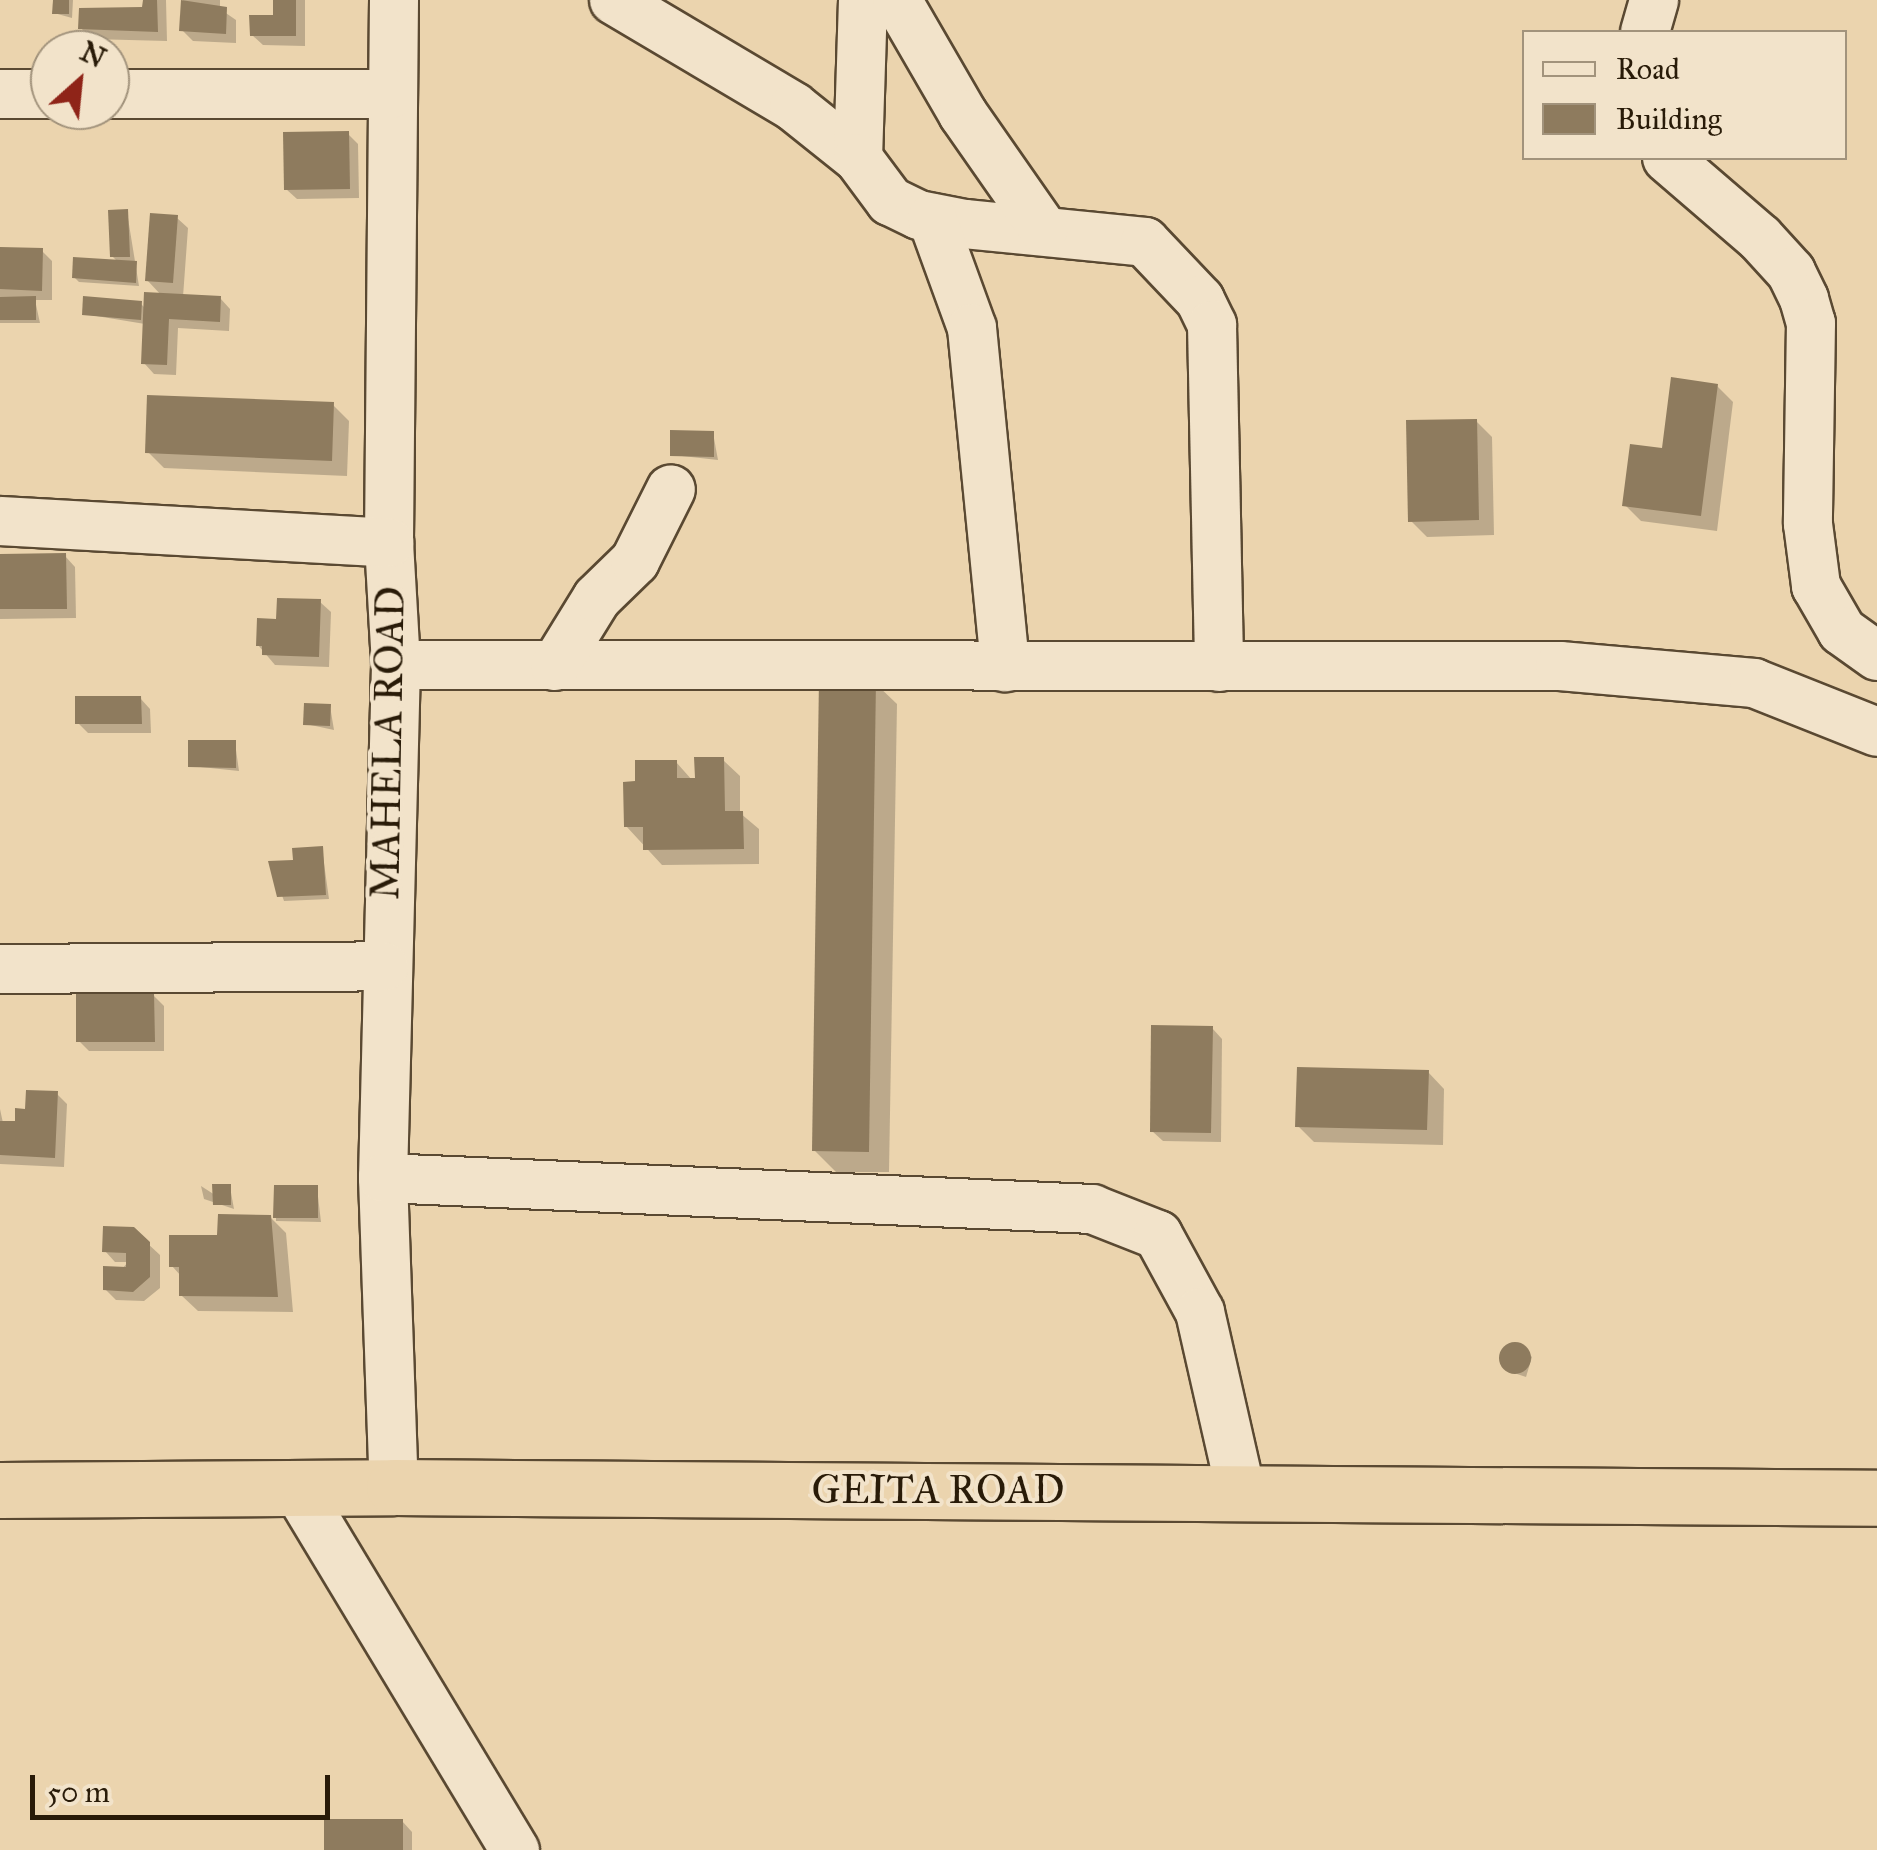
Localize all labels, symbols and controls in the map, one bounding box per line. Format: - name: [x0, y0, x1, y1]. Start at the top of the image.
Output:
- north arrow: [30, 30, 130, 130]
- legend: [1522, 30, 1847, 160]
- text: N: [74, 34, 111, 76]
- text: Road: [1616, 51, 1680, 87]
- text: Building: [1616, 101, 1722, 137]
- street label: MAHELA ROAD: [361, 586, 415, 900]
- street label: GEITA ROAD: [811, 1466, 1065, 1514]
- scale bar: [35, 1755, 335, 1817]
- text: 50 m: [47, 1774, 110, 1810]

